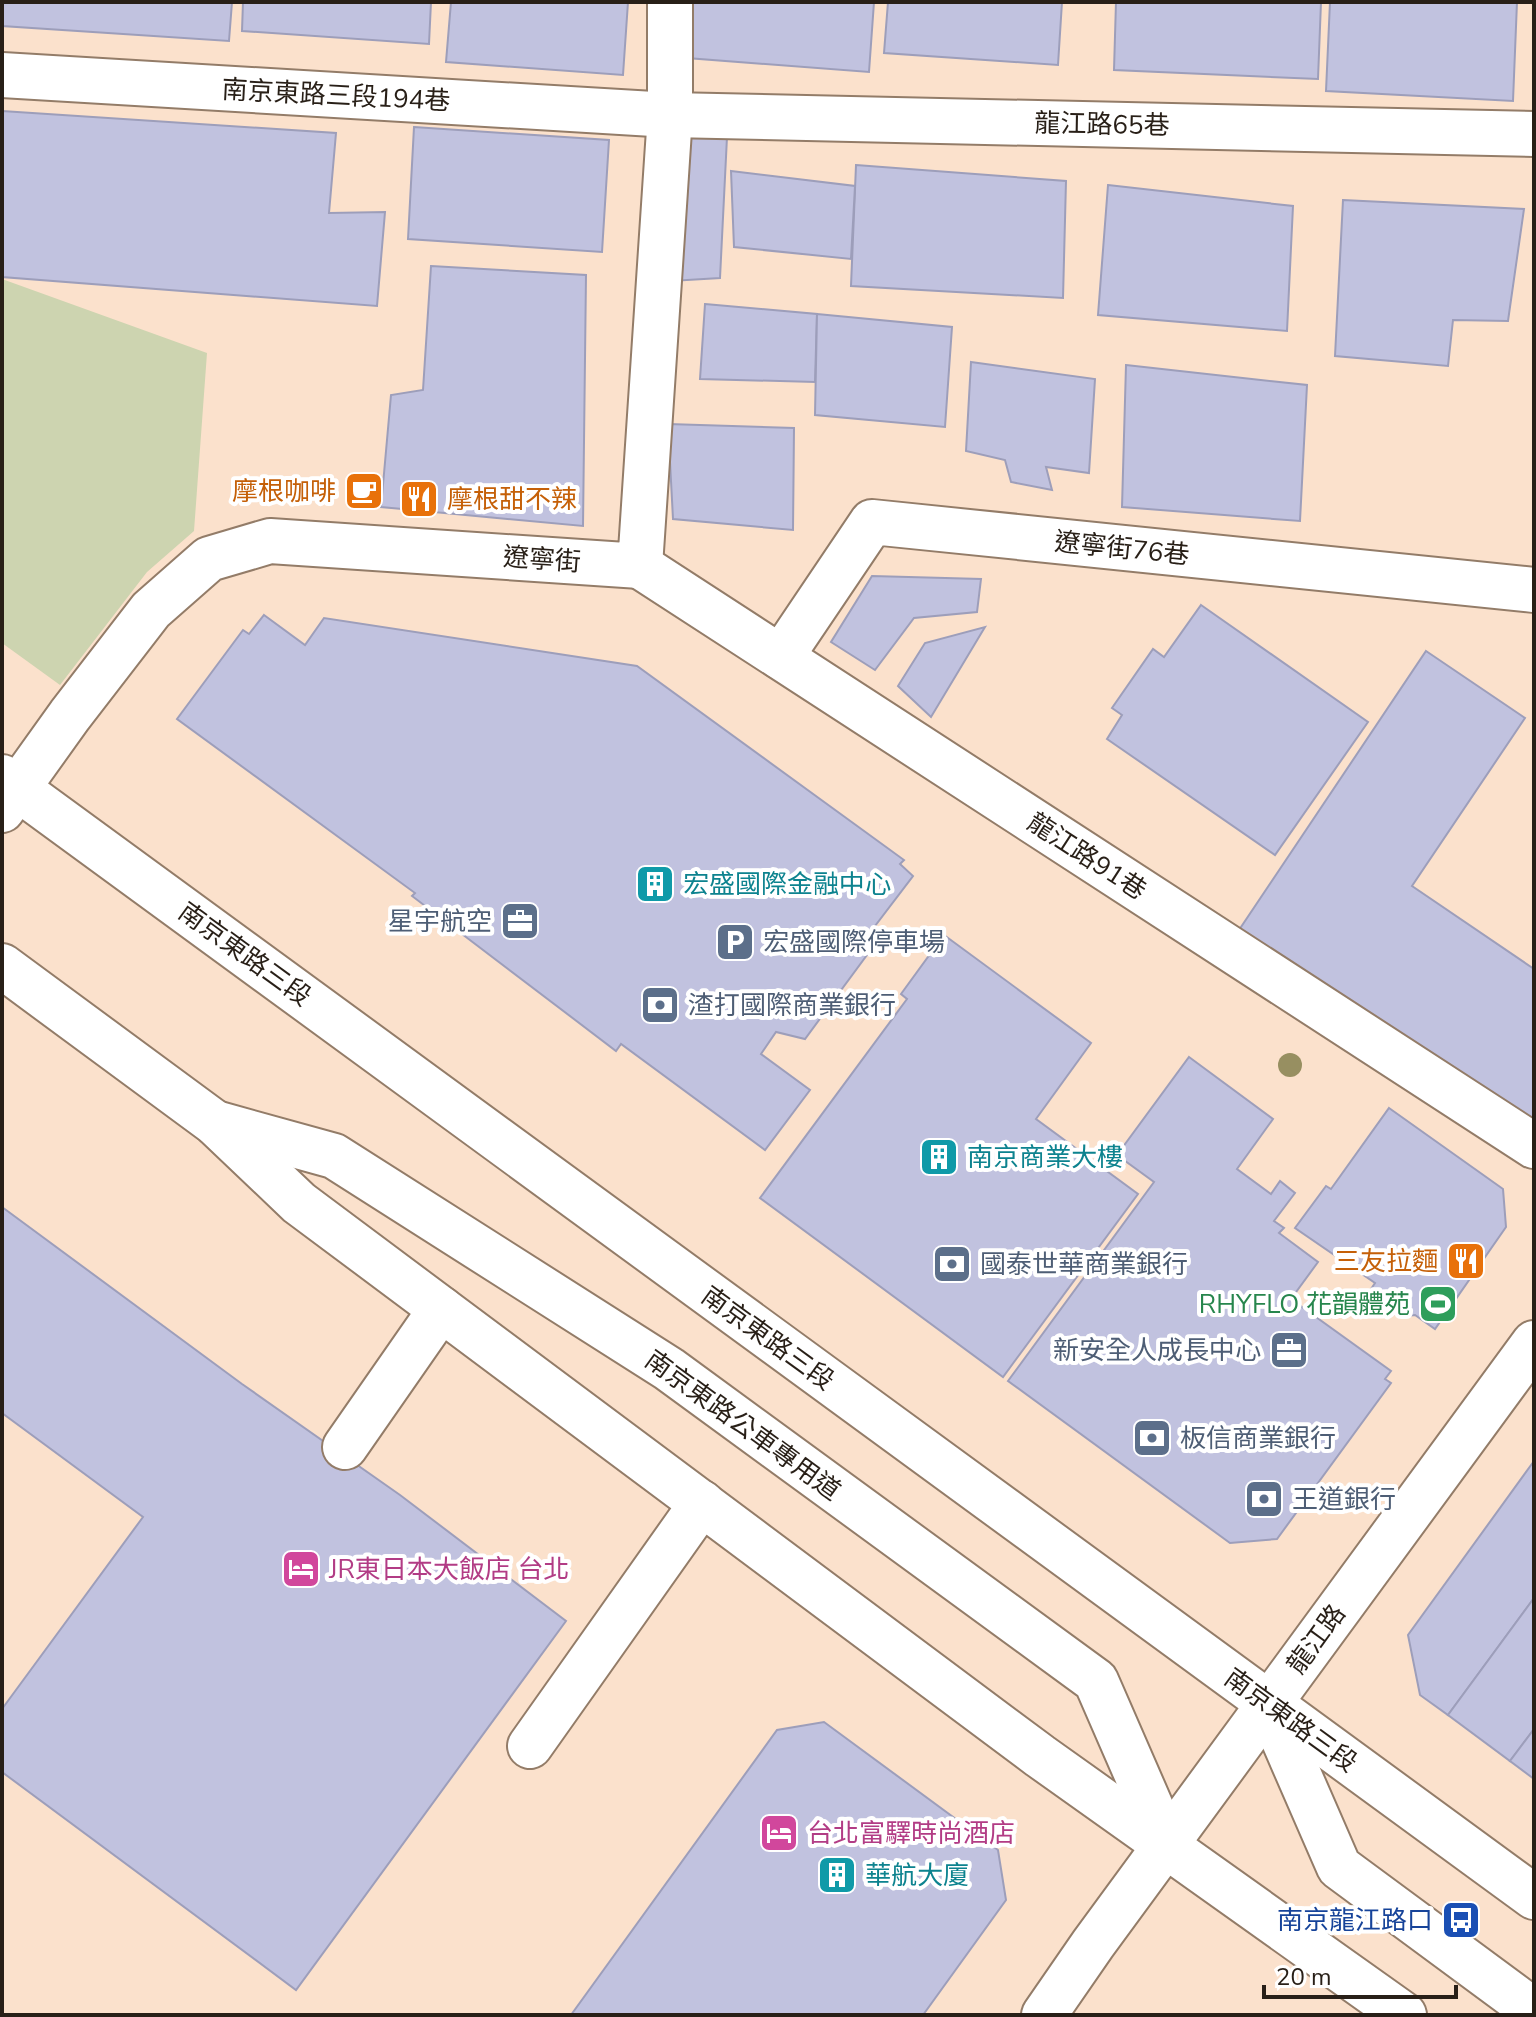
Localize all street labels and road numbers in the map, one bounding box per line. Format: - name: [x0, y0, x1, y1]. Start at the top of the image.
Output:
- street label: 南京東路三段194巷: [221, 72, 451, 119]
- street label: 龍江路65巷: [1034, 106, 1170, 143]
- street label: 遼寧街76巷: [1053, 524, 1191, 573]
- street label: 遼寧街: [502, 539, 582, 580]
- street label: 龍江路91巷: [1021, 805, 1153, 908]
- street label: 南京東路三段: [171, 894, 318, 1014]
- street label: 南京東路三段: [694, 1278, 841, 1398]
- street label: 南京東路公車專用道: [638, 1342, 848, 1508]
- street label: 龍江路: [1279, 1597, 1353, 1681]
- street label: 南京東路三段: [1217, 1660, 1364, 1780]

